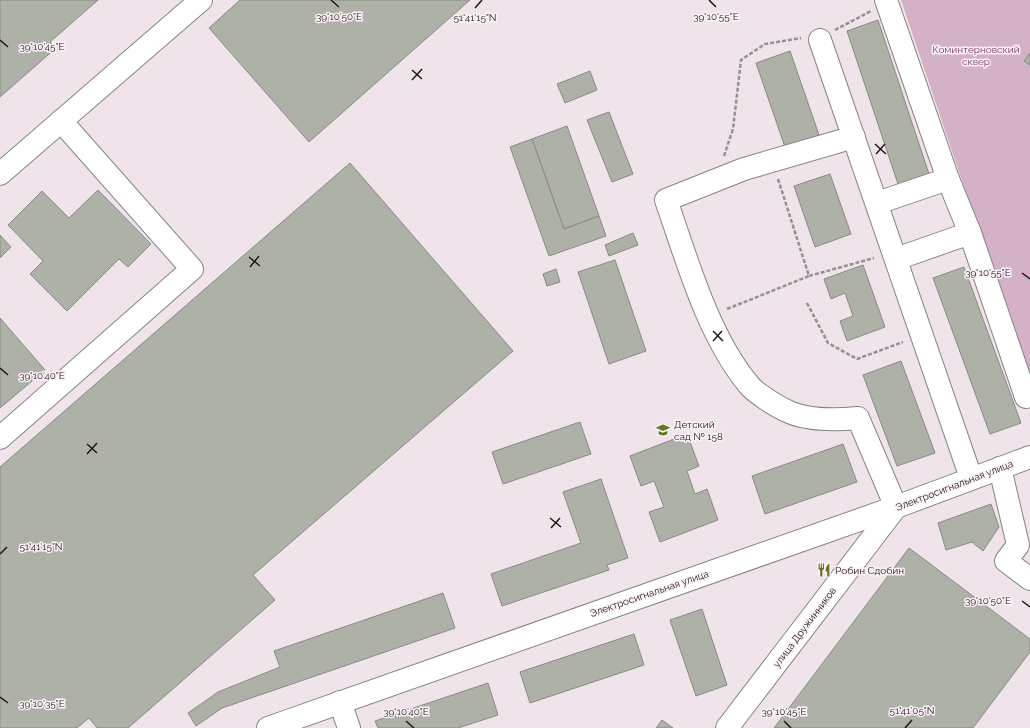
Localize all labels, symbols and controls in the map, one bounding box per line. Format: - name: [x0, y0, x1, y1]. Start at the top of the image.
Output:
- text: 39°10'50"E: [316, 11, 362, 22]
- text: 39°10'55"E: [693, 11, 739, 22]
- text: 51°41'15"N: [453, 12, 497, 23]
- text: 39°10'45"E: [20, 41, 64, 52]
- park label: Коминтерновский сквер: [932, 44, 1020, 67]
- text: 39°10'55"E: [965, 267, 1011, 278]
- text: 39°10'40"E: [19, 370, 65, 381]
- place label: Детский сад № 158: [674, 419, 723, 442]
- school or university icon: Детский сад № 158: [655, 422, 671, 438]
- street label: Электросигнальная улица: [894, 458, 1015, 513]
- text: 51°41'15"N: [19, 541, 63, 552]
- restaurant icon: Робин Сдобин: [816, 562, 832, 578]
- place label: Робин Сдобин: [835, 565, 904, 576]
- street label: Электросигнальная улица: [588, 568, 710, 619]
- street label: улица Дружинников: [771, 585, 838, 670]
- text: 39°10'50"E: [965, 595, 1011, 606]
- text: 39°10'35"E: [19, 698, 65, 709]
- text: 51°41'05"N: [890, 705, 934, 716]
- text: 39°10'40"E: [383, 706, 429, 717]
- text: 39°10'45"E: [762, 706, 806, 717]

